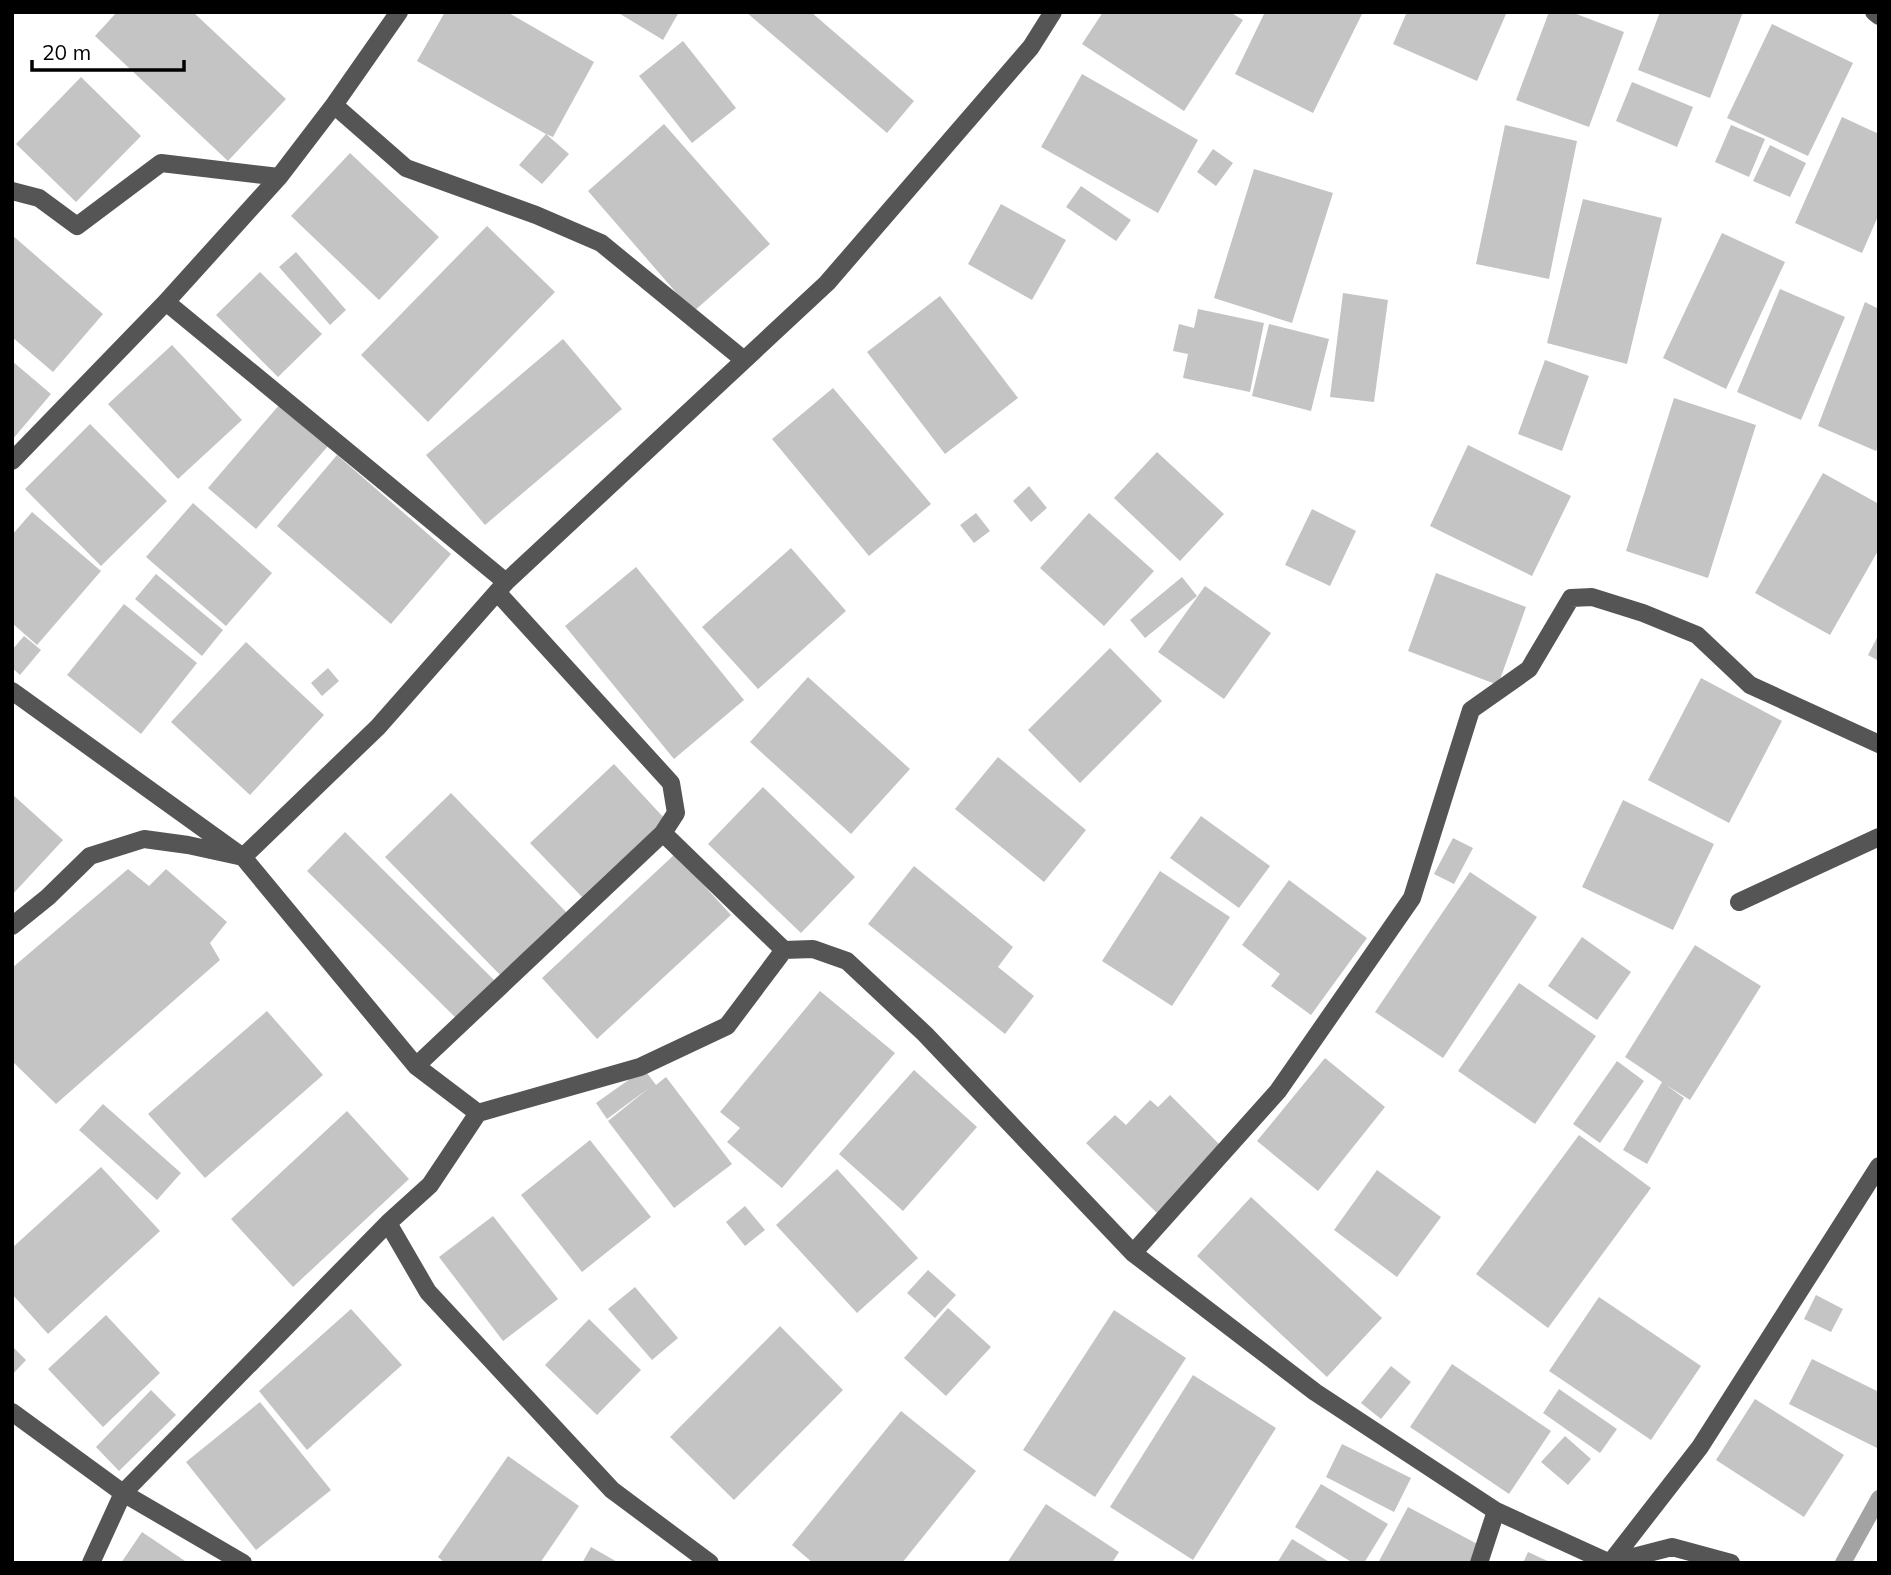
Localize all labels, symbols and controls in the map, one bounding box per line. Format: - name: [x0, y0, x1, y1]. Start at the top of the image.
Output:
- scale bar: [32, 28, 184, 72]
- text: 20 m: [42, 39, 91, 65]

